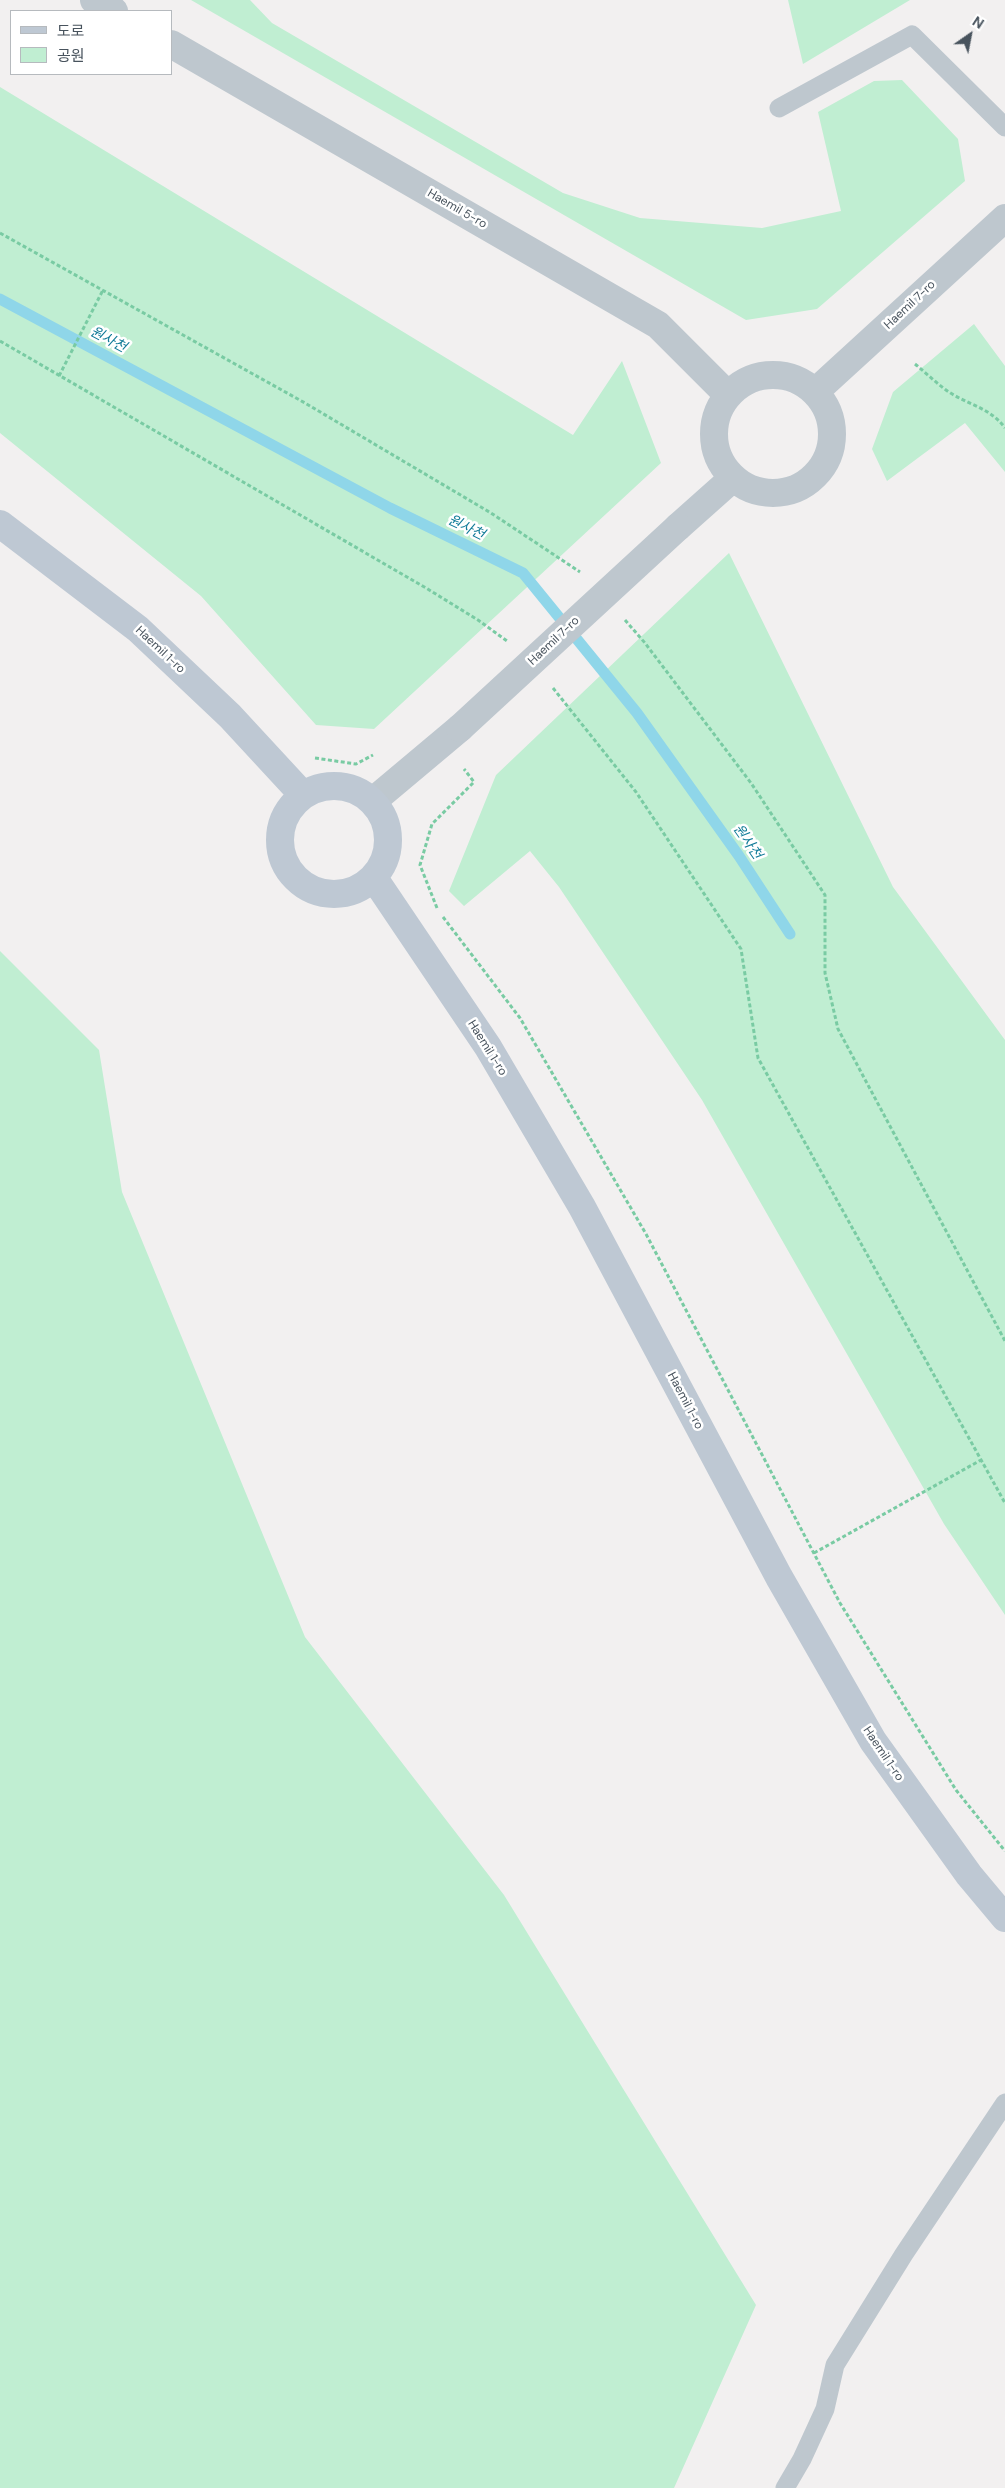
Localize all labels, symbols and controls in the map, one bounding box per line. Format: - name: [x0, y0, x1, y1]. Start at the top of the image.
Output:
- legend: [10, 10, 172, 75]
- north arrow: [945, 10, 995, 60]
- text: N: [969, 12, 987, 33]
- text: 도로: [57, 21, 85, 41]
- text: 공원: [57, 46, 85, 66]
- street label: Haemil 5-ro: [425, 186, 489, 232]
- street label: Haemil 7-ro: [881, 278, 939, 332]
- water label: 원사천: [87, 324, 129, 356]
- water label: 원사천: [445, 512, 487, 544]
- street label: Haemil 7-ro: [525, 614, 583, 668]
- street label: Haemil 1-ro: [132, 623, 188, 677]
- water label: 원사천: [729, 821, 765, 863]
- street label: Haemil 1-ro: [464, 1018, 510, 1078]
- street label: Haemil 1-ro: [664, 1370, 706, 1432]
- street label: Haemil 1-ro: [860, 1724, 906, 1784]

